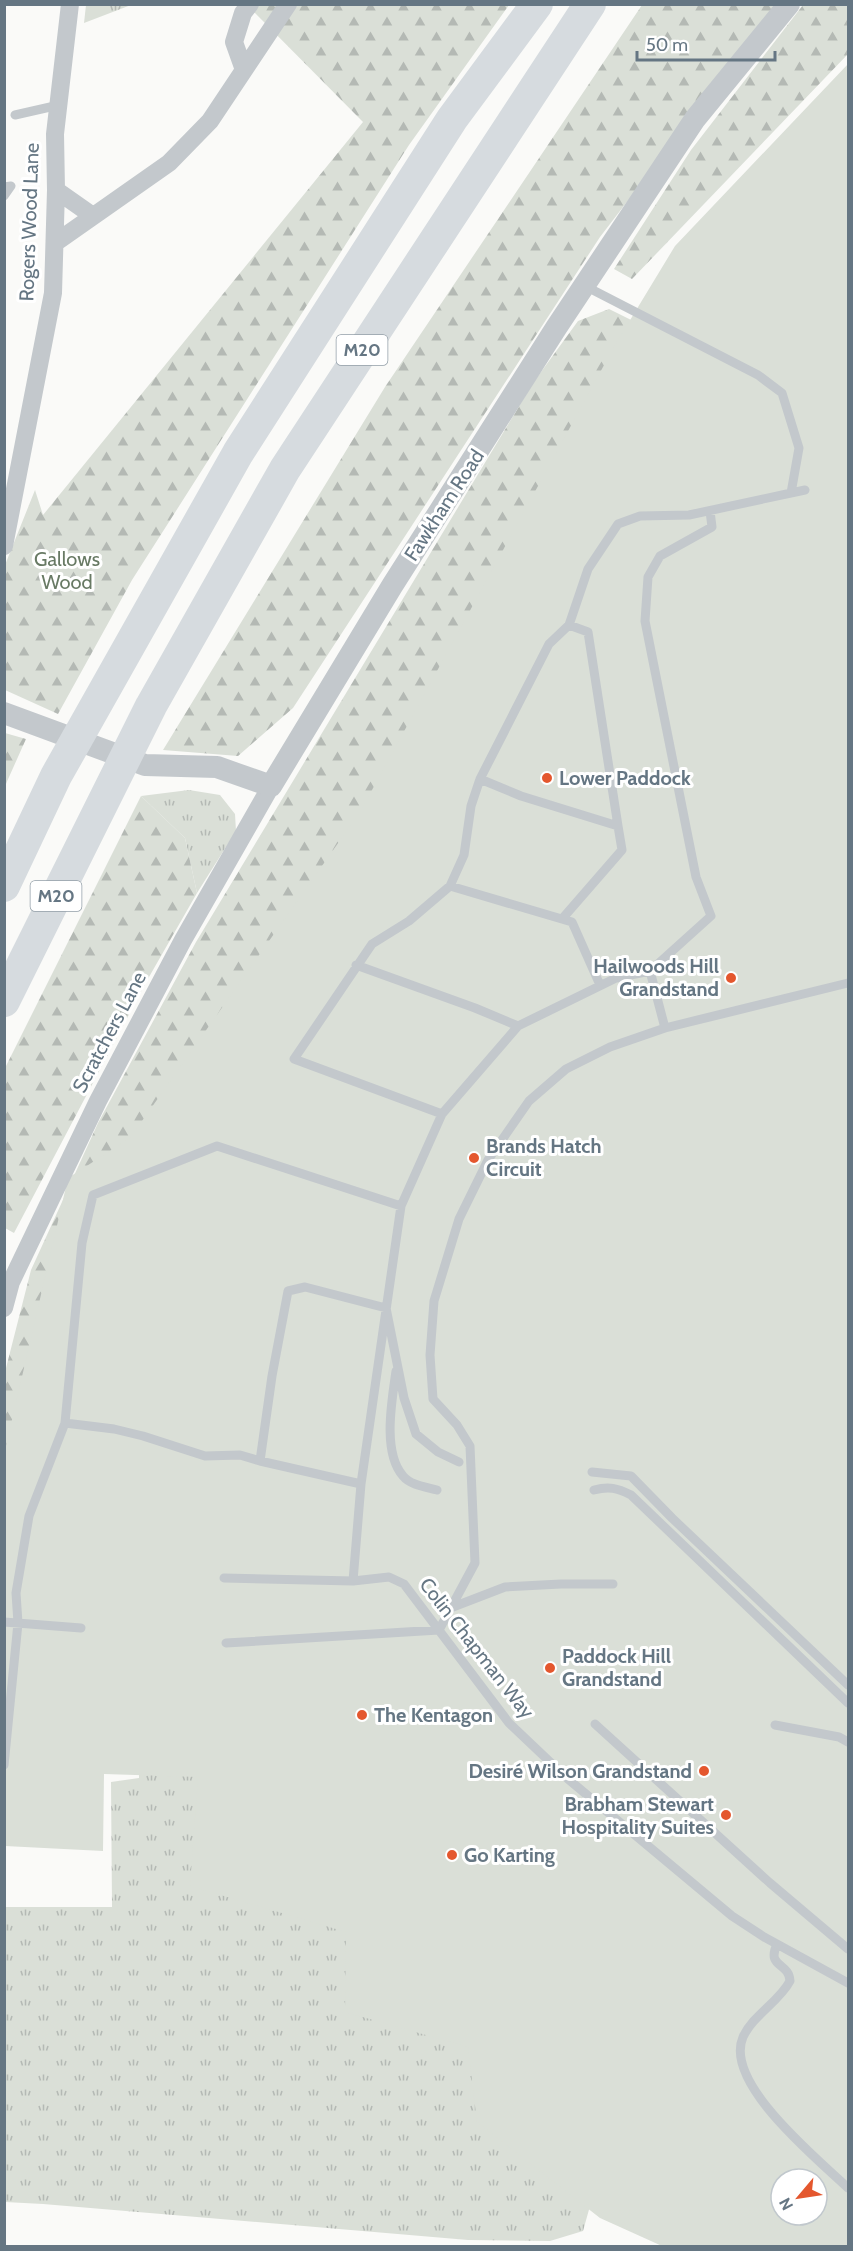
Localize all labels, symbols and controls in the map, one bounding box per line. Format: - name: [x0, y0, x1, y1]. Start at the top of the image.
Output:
- scale bar: [637, 24, 775, 62]
- text: 50 m: [646, 34, 688, 56]
- street label: Rogers Wood Lane: [14, 142, 44, 302]
- road number: M20: [336, 335, 388, 365]
- street label: Fawkham Road: [399, 445, 489, 565]
- park label: Gallows Wood: [34, 547, 100, 594]
- place label: Lower Paddock: [559, 766, 691, 790]
- marker: Lower Paddock: [540, 771, 554, 785]
- road number: M20: [31, 881, 82, 911]
- place label: Hailwoods Hill Grandstand: [593, 954, 719, 1001]
- street label: Scratchers Lane: [67, 968, 151, 1096]
- marker: Hailwoods Hill Grandstand: [724, 971, 738, 985]
- place label: Brands Hatch Circuit: [486, 1134, 601, 1181]
- marker: Brands Hatch Circuit: [467, 1151, 481, 1165]
- street label: Colin Chapman Way: [415, 1573, 539, 1723]
- place label: Paddock Hill Grandstand: [562, 1644, 671, 1691]
- marker: Paddock Hill Grandstand: [543, 1661, 557, 1675]
- place label: The Kentagon: [374, 1703, 493, 1727]
- marker: The Kentagon: [355, 1708, 369, 1722]
- place label: Desiré Wilson Grandstand: [469, 1759, 692, 1783]
- marker: Desiré Wilson Grandstand: [697, 1764, 711, 1778]
- place label: Brabham Stewart Hospitality Suites: [562, 1792, 714, 1839]
- marker: Brabham Stewart Hospitality Suites: [719, 1808, 733, 1822]
- place label: Go Karting: [464, 1843, 555, 1867]
- marker: Go Karting: [445, 1848, 459, 1862]
- north arrow: [769, 2167, 829, 2227]
- text: N: [775, 2194, 797, 2214]

